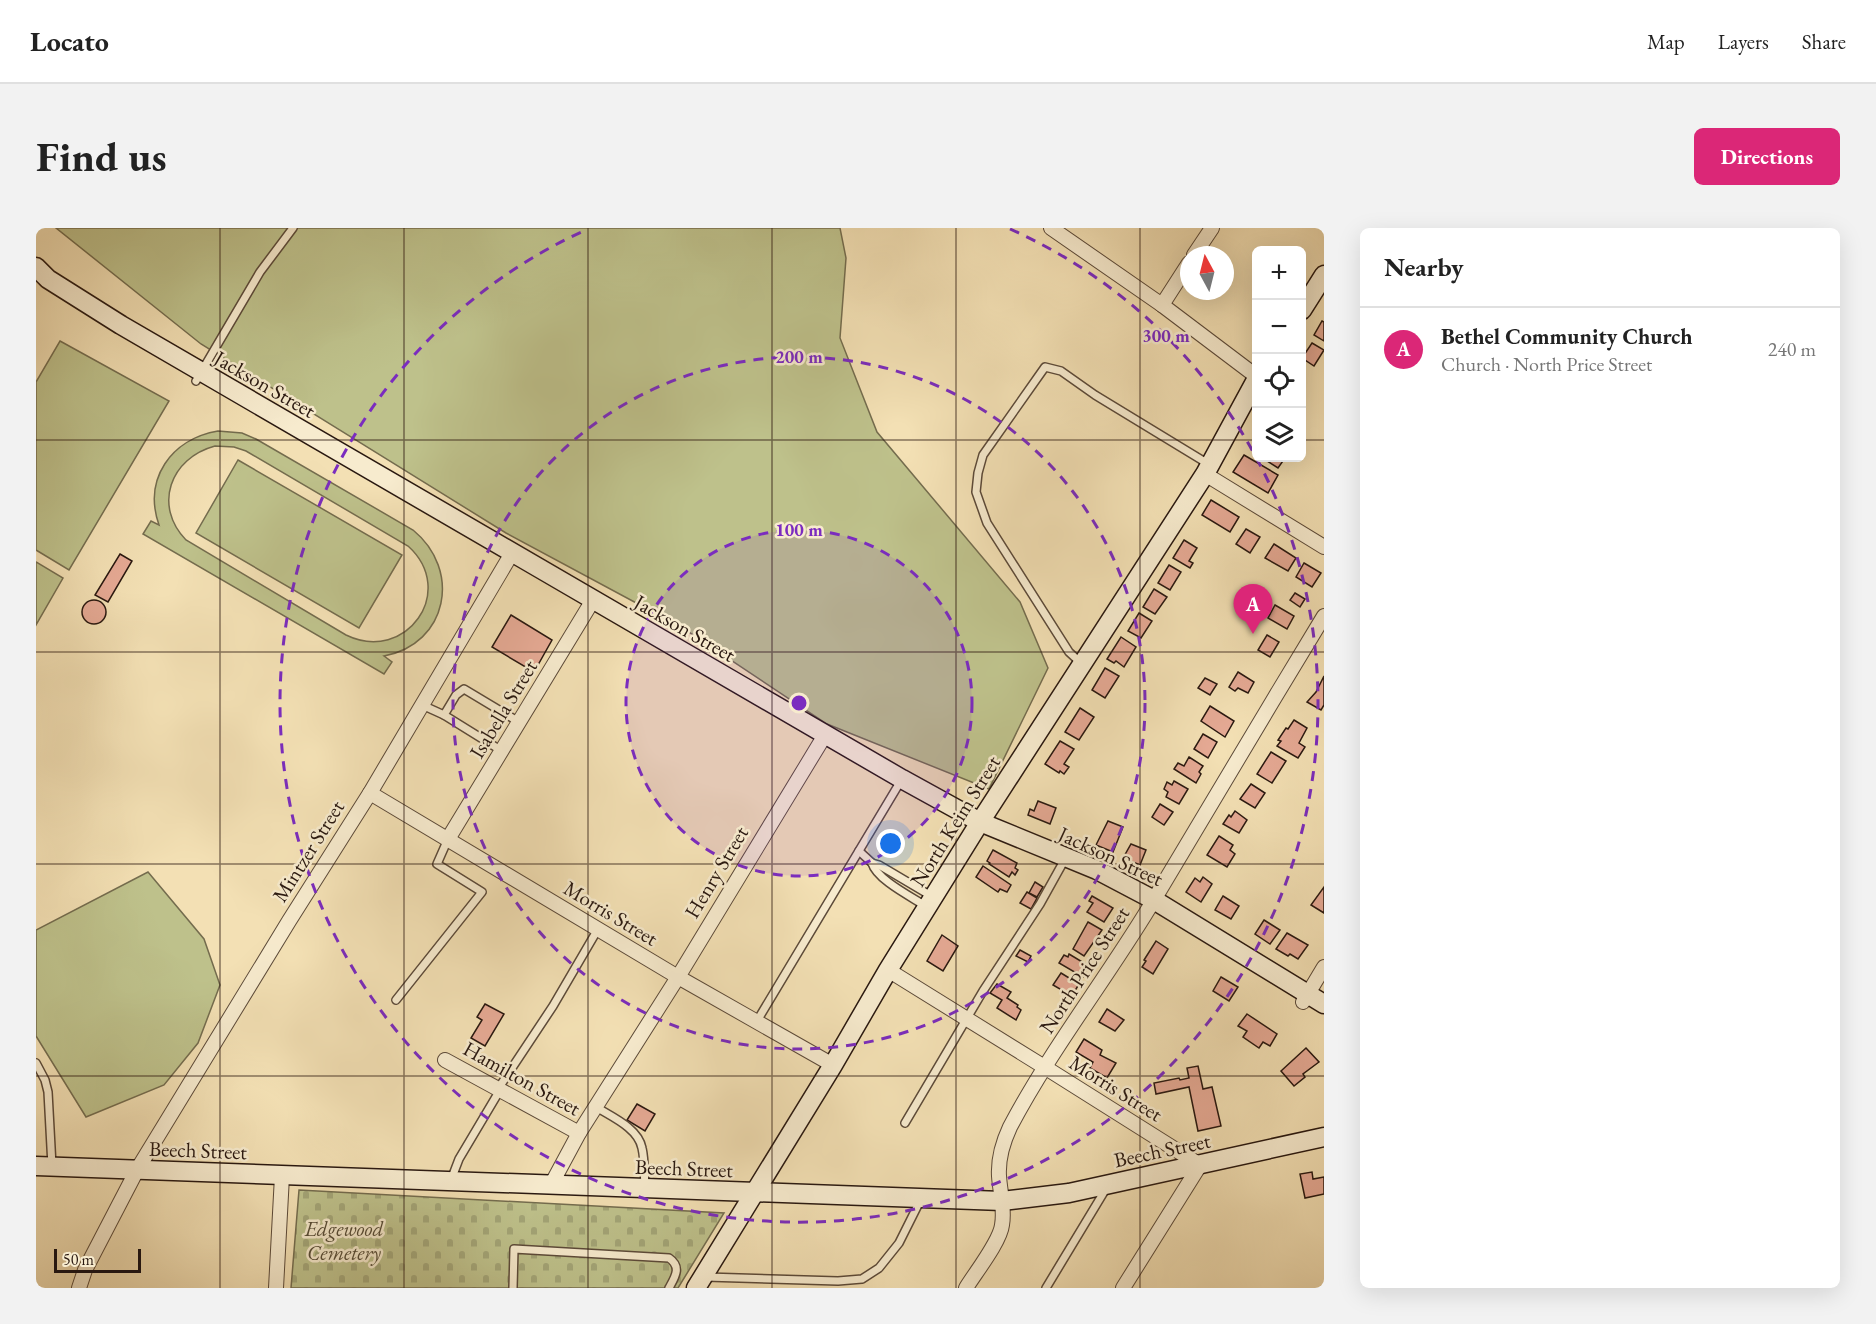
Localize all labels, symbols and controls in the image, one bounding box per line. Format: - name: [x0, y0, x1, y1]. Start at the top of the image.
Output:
- text: Locato: [30, 23, 109, 59]
- text: Map: [1647, 28, 1685, 55]
- text: Layers: [1718, 28, 1769, 55]
- text: Share: [1802, 28, 1846, 55]
- button: Directions: [1694, 128, 1840, 185]
- text: Find us: [36, 129, 167, 184]
- north arrow: [1180, 246, 1234, 300]
- map controls: [1252, 246, 1306, 462]
- button: +: [1252, 246, 1306, 300]
- text: Nearby: [1384, 250, 1464, 284]
- button: −: [1252, 300, 1306, 354]
- text: Bethel Community Church: [1441, 322, 1692, 351]
- text: 300 m: [1142, 324, 1190, 347]
- text: A: [1396, 336, 1411, 362]
- text: 240 m: [1768, 336, 1816, 362]
- street label: Jackson Street: [208, 343, 321, 424]
- text: 200 m: [775, 345, 823, 368]
- text: Church · North Price Street: [1441, 351, 1652, 377]
- button: locate: [1252, 354, 1306, 408]
- button: layers: [1252, 408, 1306, 462]
- text: 100 m: [775, 518, 823, 541]
- pin: A: [1234, 584, 1272, 634]
- street label: Jackson Street: [628, 587, 741, 668]
- street label: Isabella Street: [463, 655, 543, 763]
- centre of rings: [789, 693, 809, 713]
- street label: North Keim Street: [904, 750, 1006, 892]
- street label: Mintzer Street: [266, 795, 350, 907]
- street label: Jackson Street: [1052, 819, 1168, 892]
- street label: Henry Street: [678, 821, 754, 923]
- your location: [876, 829, 905, 858]
- street label: Morris Street: [559, 874, 663, 952]
- street label: North Price Street: [1033, 901, 1135, 1039]
- street label: Hamilton Street: [458, 1035, 586, 1122]
- street label: Morris Street: [1064, 1049, 1168, 1128]
- street label: Beech Street: [1111, 1127, 1213, 1173]
- street label: Beech Street: [149, 1135, 248, 1165]
- street label: Beech Street: [635, 1153, 734, 1183]
- park label: Edgewood Cemetery: [304, 1215, 384, 1266]
- scale bar: [54, 1246, 141, 1274]
- text: 50 m: [63, 1249, 94, 1270]

